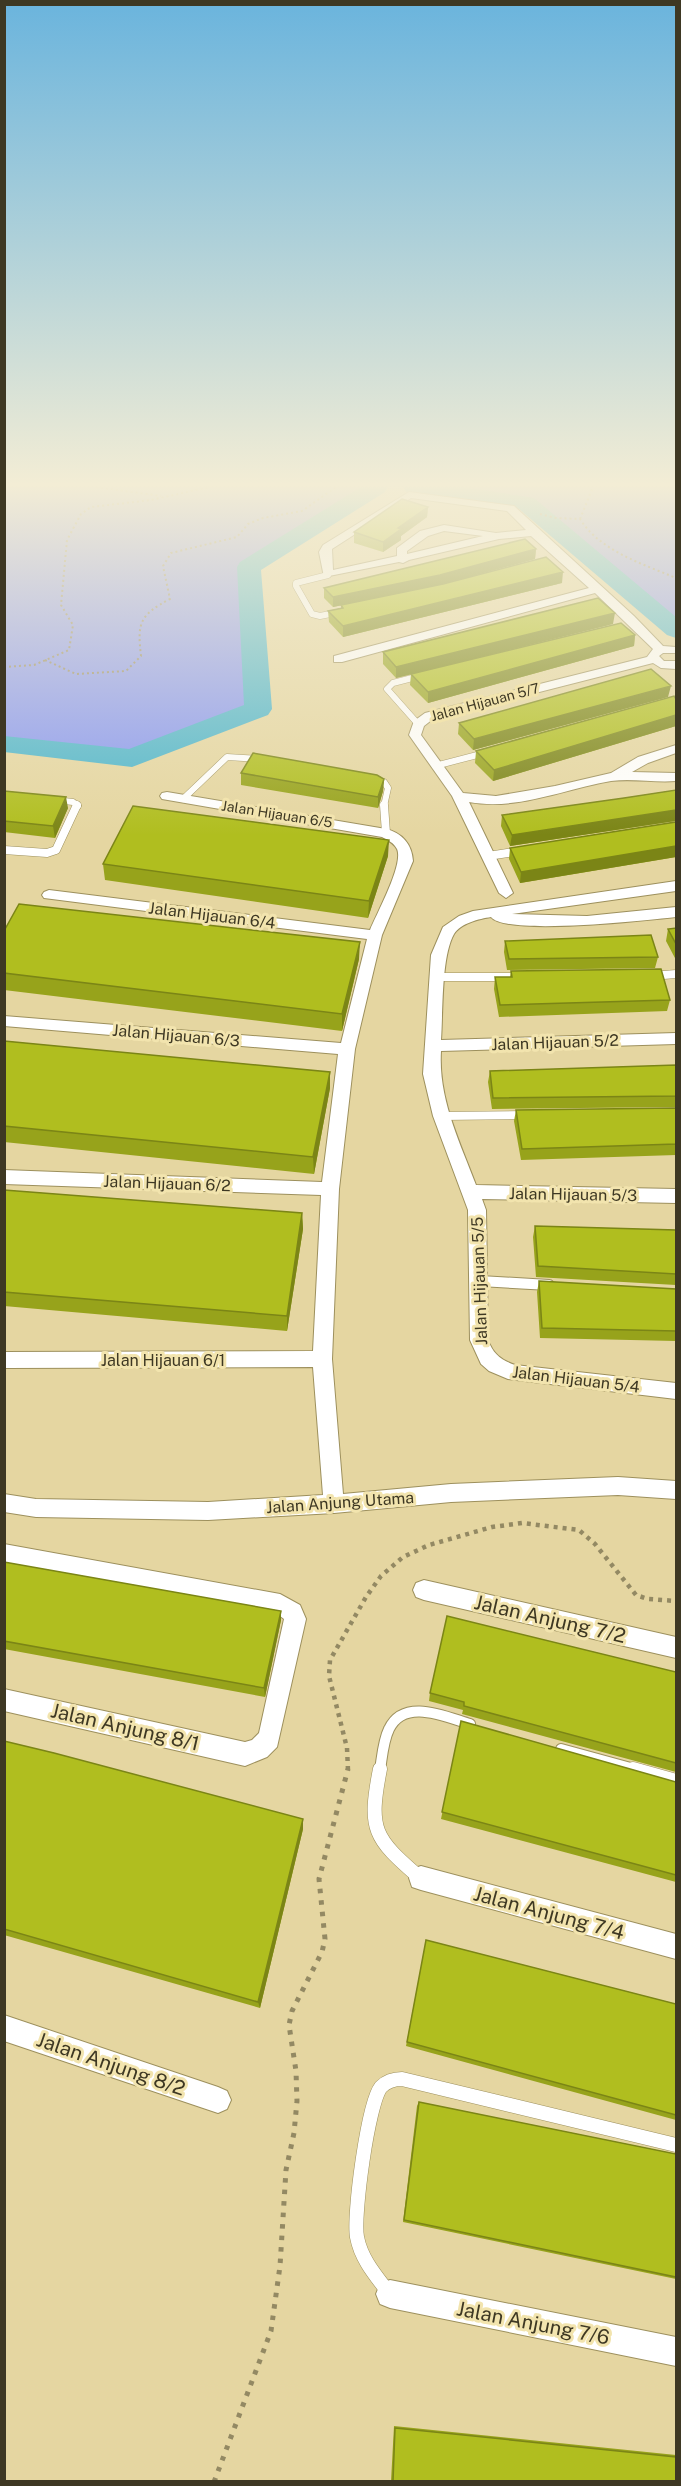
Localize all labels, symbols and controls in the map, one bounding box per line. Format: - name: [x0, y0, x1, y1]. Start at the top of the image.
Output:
- street label: Jalan Hijauan 5/7: [429, 680, 541, 724]
- street label: Jalan Hijauan 6/5: [220, 797, 334, 831]
- street label: Jalan Hijauan 6/4: [147, 898, 277, 933]
- street label: Jalan Hijauan 6/3: [111, 1020, 241, 1051]
- street label: Jalan Hijauan 5/2: [491, 1031, 619, 1054]
- street label: Jalan Hijauan 6/2: [103, 1172, 231, 1195]
- street label: Jalan Hijauan 5/3: [509, 1184, 637, 1205]
- street label: Jalan Hijauan 5/5: [468, 1216, 491, 1345]
- street label: Jalan Hijauan 6/1: [101, 1351, 225, 1370]
- street label: Jalan Hijauan 5/4: [511, 1362, 641, 1397]
- street label: Jalan Anjung Utama: [265, 1488, 415, 1517]
- street label: Jalan Anjung 7/2: [472, 1590, 628, 1648]
- street label: Jalan Anjung 8/1: [48, 1698, 202, 1756]
- street label: Jalan Anjung 7/4: [471, 1881, 627, 1945]
- street label: Jalan Anjung 8/2: [33, 2027, 189, 2101]
- street label: Jalan Anjung 7/6: [454, 2296, 612, 2350]

